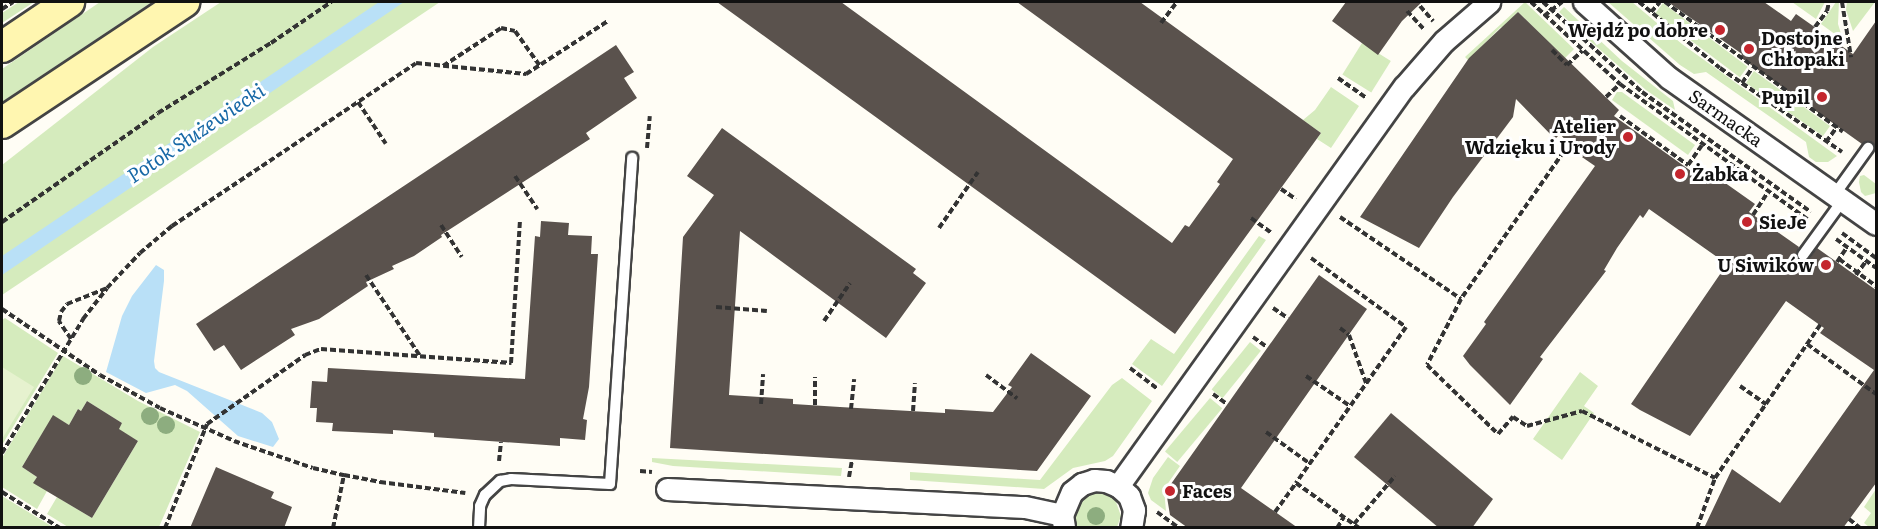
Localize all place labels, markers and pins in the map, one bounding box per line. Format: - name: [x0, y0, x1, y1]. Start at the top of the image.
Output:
- place label: Wejdź po dobre: [1568, 19, 1708, 41]
- marker: Wejdź po dobre: [1713, 23, 1727, 37]
- place label: Dostojne Chłopaki: [1761, 28, 1845, 70]
- marker: Dostojne Chłopaki: [1742, 42, 1756, 56]
- place label: Pupil: [1761, 86, 1810, 108]
- marker: Pupil: [1815, 90, 1829, 104]
- place label: Atelier Wdzięku i Urody: [1465, 116, 1616, 158]
- marker: Atelier Wdzięku i Urody: [1621, 130, 1635, 144]
- place label: Żabka: [1692, 163, 1748, 185]
- marker: Żabka: [1673, 167, 1687, 181]
- place label: SieJe: [1759, 211, 1807, 233]
- marker: SieJe: [1740, 215, 1754, 229]
- place label: U Siwików: [1717, 254, 1814, 276]
- marker: U Siwików: [1819, 258, 1833, 272]
- place label: Faces: [1182, 480, 1232, 502]
- marker: Faces: [1163, 484, 1177, 498]

